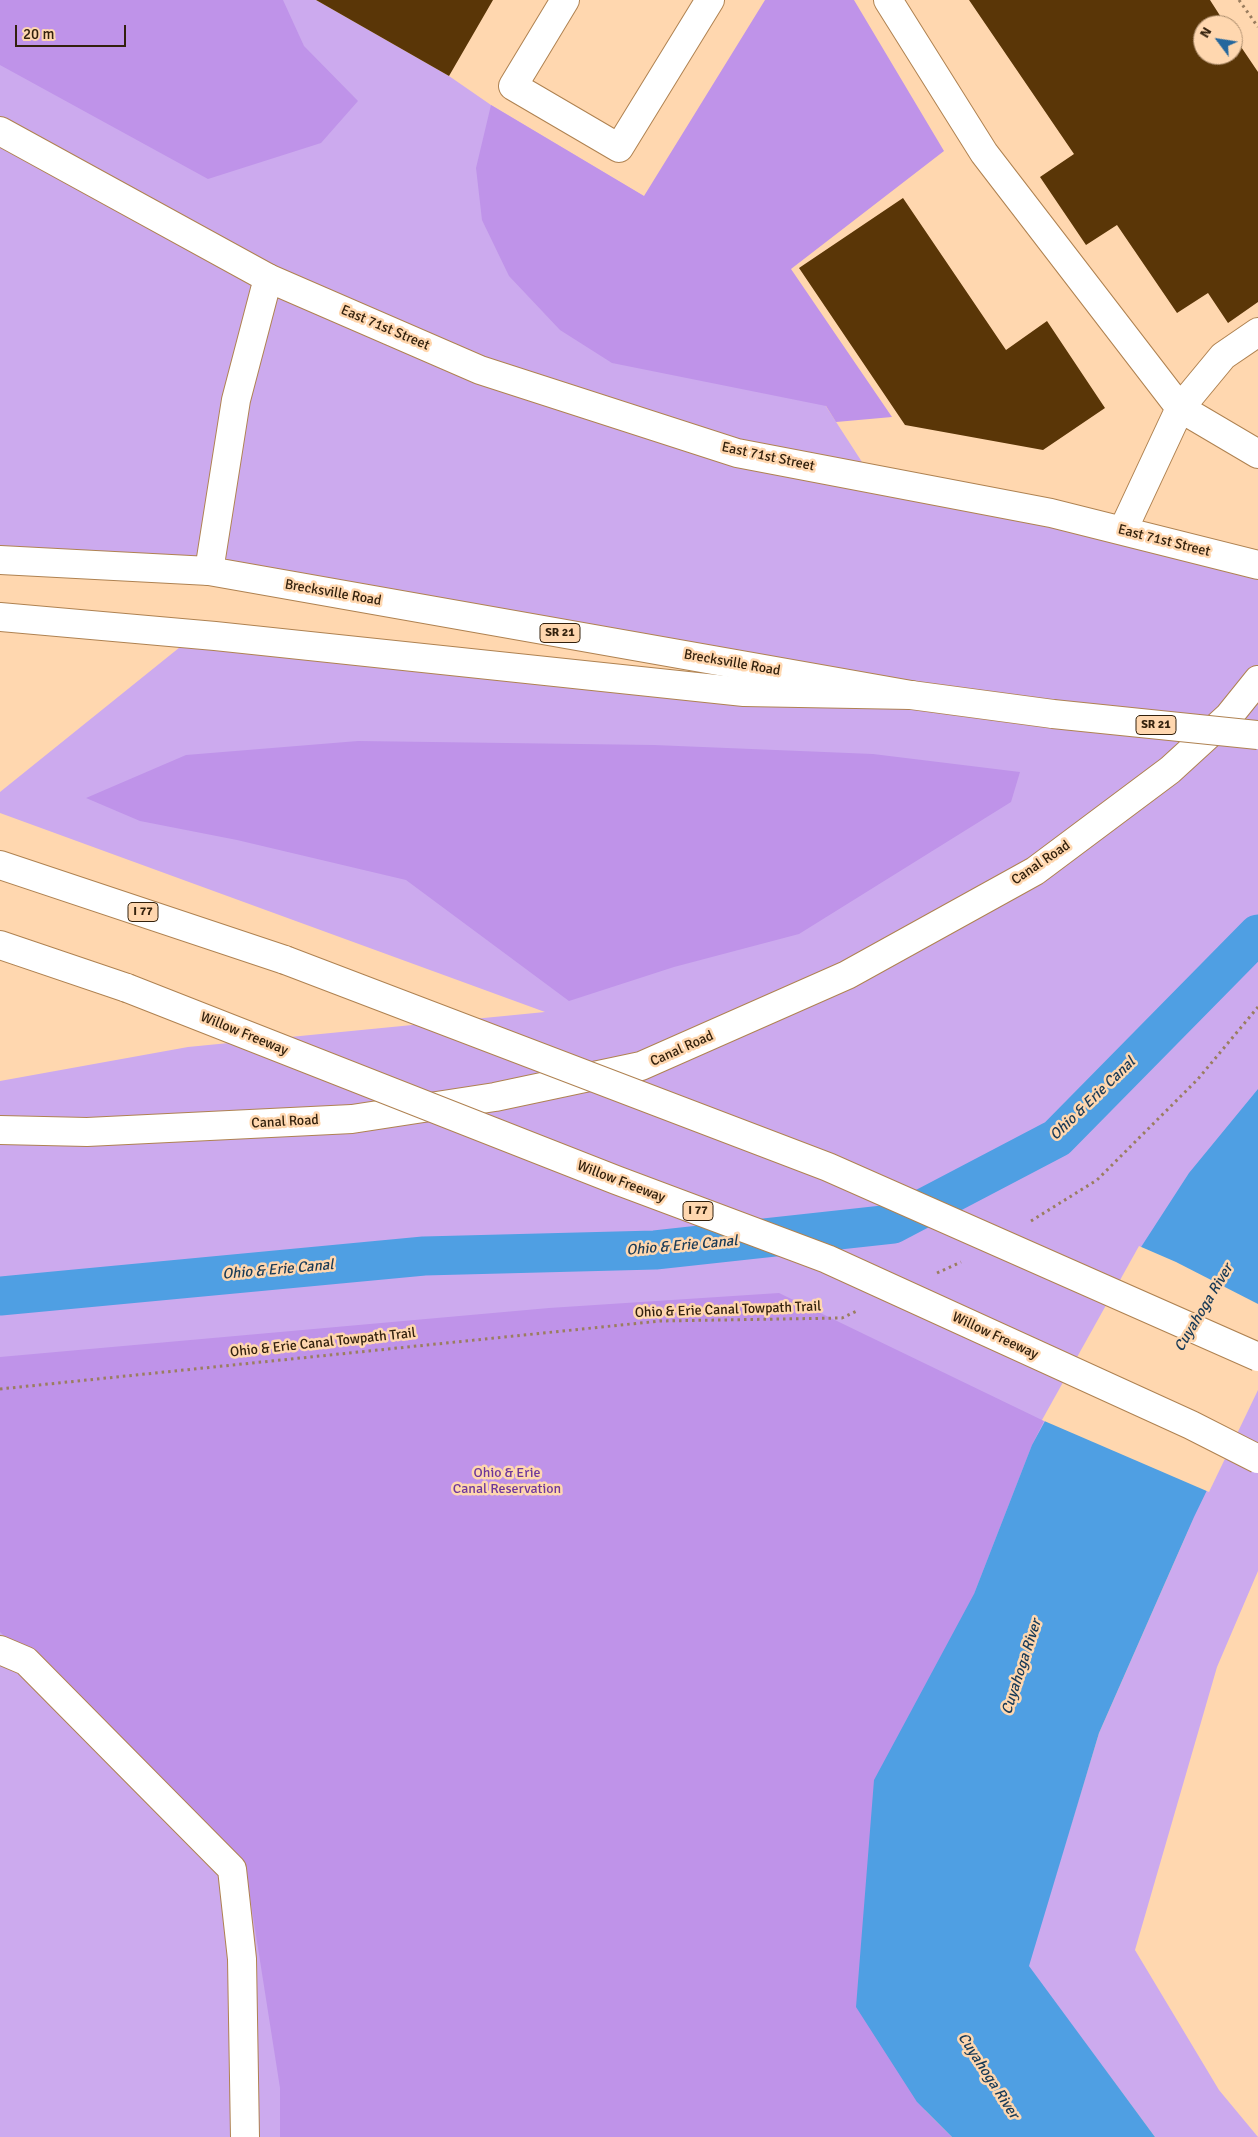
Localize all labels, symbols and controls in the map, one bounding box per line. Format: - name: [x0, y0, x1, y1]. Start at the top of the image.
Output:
- scale bar: [18, 15, 129, 47]
- north arrow: [1193, 15, 1243, 65]
- text: N: [1196, 24, 1215, 41]
- text: 20 m: [23, 25, 54, 43]
- street label: East 71st Street: [338, 302, 432, 354]
- street label: East 71st Street: [720, 439, 816, 475]
- street label: East 71st Street: [1116, 521, 1212, 561]
- street label: Brecksville Road: [283, 576, 383, 610]
- road number: SR 21: [540, 624, 580, 642]
- street label: Brecksville Road: [682, 646, 782, 680]
- road number: SR 21: [1136, 716, 1176, 734]
- street label: Canal Road: [1008, 837, 1074, 889]
- road number: I 77: [128, 902, 158, 922]
- street label: Willow Freeway: [198, 1009, 290, 1059]
- street label: Canal Road: [648, 1028, 716, 1070]
- water label: Ohio & Erie Canal: [1047, 1054, 1139, 1144]
- street label: Canal Road: [251, 1112, 319, 1132]
- street label: Willow Freeway: [575, 1157, 667, 1207]
- road number: I 77: [683, 1202, 713, 1220]
- water label: Ohio & Erie Canal: [626, 1232, 738, 1260]
- water label: Ohio & Erie Canal: [222, 1256, 334, 1284]
- water label: Cuyahoga River: [1171, 1261, 1237, 1355]
- street label: Ohio & Erie Canal Towpath Trail: [634, 1298, 822, 1322]
- street label: Willow Freeway: [949, 1309, 1041, 1363]
- street label: Ohio & Erie Canal Towpath Trail: [229, 1325, 417, 1361]
- park label: Ohio & Erie Canal Reservation: [453, 1465, 561, 1498]
- water label: Cuyahoga River: [998, 1617, 1046, 1717]
- water label: Cuyahoga River: [953, 2030, 1023, 2122]

